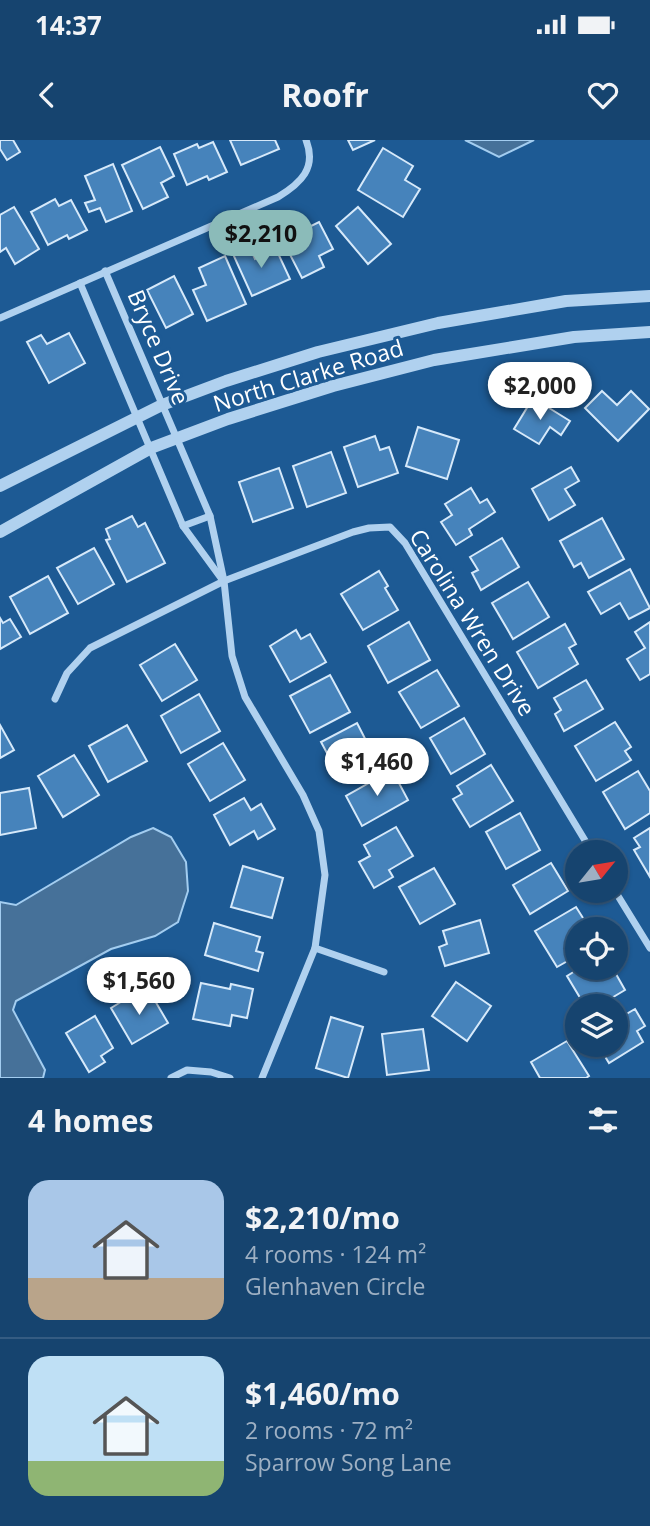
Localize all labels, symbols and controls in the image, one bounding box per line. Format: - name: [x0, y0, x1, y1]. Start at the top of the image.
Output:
- text: 14:37: [35, 7, 102, 43]
- text: Roofr: [281, 73, 369, 116]
- icon: back: [28, 76, 66, 114]
- icon: heart: [584, 76, 622, 114]
- pin: $2,210: [204, 211, 318, 270]
- text: $2,210: [225, 217, 297, 249]
- street label: Bryce Drive: [120, 285, 198, 409]
- street label: North Clarke Road: [209, 331, 407, 419]
- pin: $2,000: [483, 362, 597, 422]
- text: $2,000: [504, 369, 576, 401]
- street label: Carolina Wren Drive: [402, 522, 544, 722]
- pin: $1,460: [320, 738, 434, 798]
- text: $1,460: [341, 745, 413, 777]
- north arrow: [565, 840, 628, 903]
- map controls: [565, 840, 628, 1057]
- button: locate: [565, 917, 628, 980]
- pin: $1,560: [82, 958, 196, 1017]
- text: $1,560: [103, 964, 175, 996]
- button: layers: [565, 994, 628, 1057]
- text: 4 homes: [28, 1100, 153, 1141]
- icon: filters: [584, 1101, 622, 1139]
- text: $2,210/mo: [245, 1197, 400, 1238]
- icon: home: [84, 1208, 168, 1292]
- text: 4 rooms · 124 m²: [245, 1238, 426, 1270]
- text: Glenhaven Circle: [245, 1270, 425, 1302]
- text: $1,460/mo: [245, 1373, 400, 1414]
- icon: home: [84, 1384, 168, 1468]
- text: 2 rooms · 72 m²: [245, 1414, 413, 1446]
- text: Sparrow Song Lane: [245, 1446, 452, 1478]

